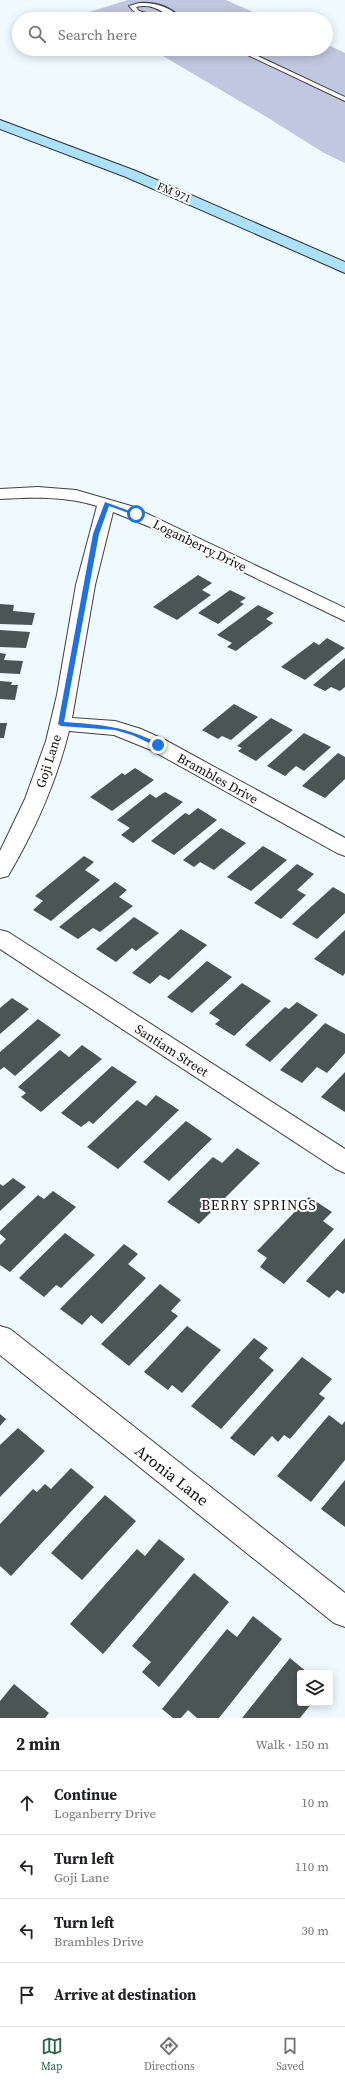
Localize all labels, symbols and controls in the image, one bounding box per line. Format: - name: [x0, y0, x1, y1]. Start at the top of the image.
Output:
- search box: [12, 12, 333, 56]
- icon: search: [26, 23, 48, 45]
- text: Search here: [58, 24, 137, 45]
- street label: FM 971: [155, 179, 193, 206]
- route start: [127, 505, 145, 523]
- street label: Loganberry Drive: [150, 515, 250, 576]
- street label: Goji Lane: [32, 732, 65, 790]
- route end: [149, 736, 167, 754]
- street label: Brambles Drive: [174, 749, 261, 808]
- street label: Santiam Street: [132, 1020, 212, 1081]
- district label: BERRY SPRINGS: [201, 1195, 317, 1215]
- street label: Aronia Lane: [131, 1439, 213, 1511]
- map controls: [297, 1670, 333, 1706]
- button: layers: [297, 1670, 333, 1706]
- text: 2 min: [16, 1732, 60, 1756]
- text: Walk · 150 m: [256, 1736, 329, 1753]
- text: Continue: [54, 1784, 117, 1805]
- icon: ahead: [16, 1792, 38, 1814]
- text: 10 m: [301, 1794, 329, 1811]
- text: Loganberry Drive: [54, 1805, 156, 1822]
- text: Turn left: [54, 1848, 114, 1869]
- icon: left: [16, 1856, 38, 1878]
- text: 110 m: [295, 1858, 329, 1875]
- text: Goji Lane: [54, 1869, 109, 1886]
- text: Turn left: [54, 1912, 114, 1933]
- icon: left: [16, 1920, 38, 1942]
- text: 30 m: [301, 1922, 329, 1939]
- text: Brambles Drive: [54, 1933, 144, 1950]
- icon: arrive: [16, 1984, 38, 2006]
- text: Arrive at destination: [54, 1984, 196, 2005]
- tab: Map: [41, 2035, 63, 2074]
- tab: Directions: [144, 2035, 195, 2074]
- tab: Saved: [276, 2035, 304, 2074]

